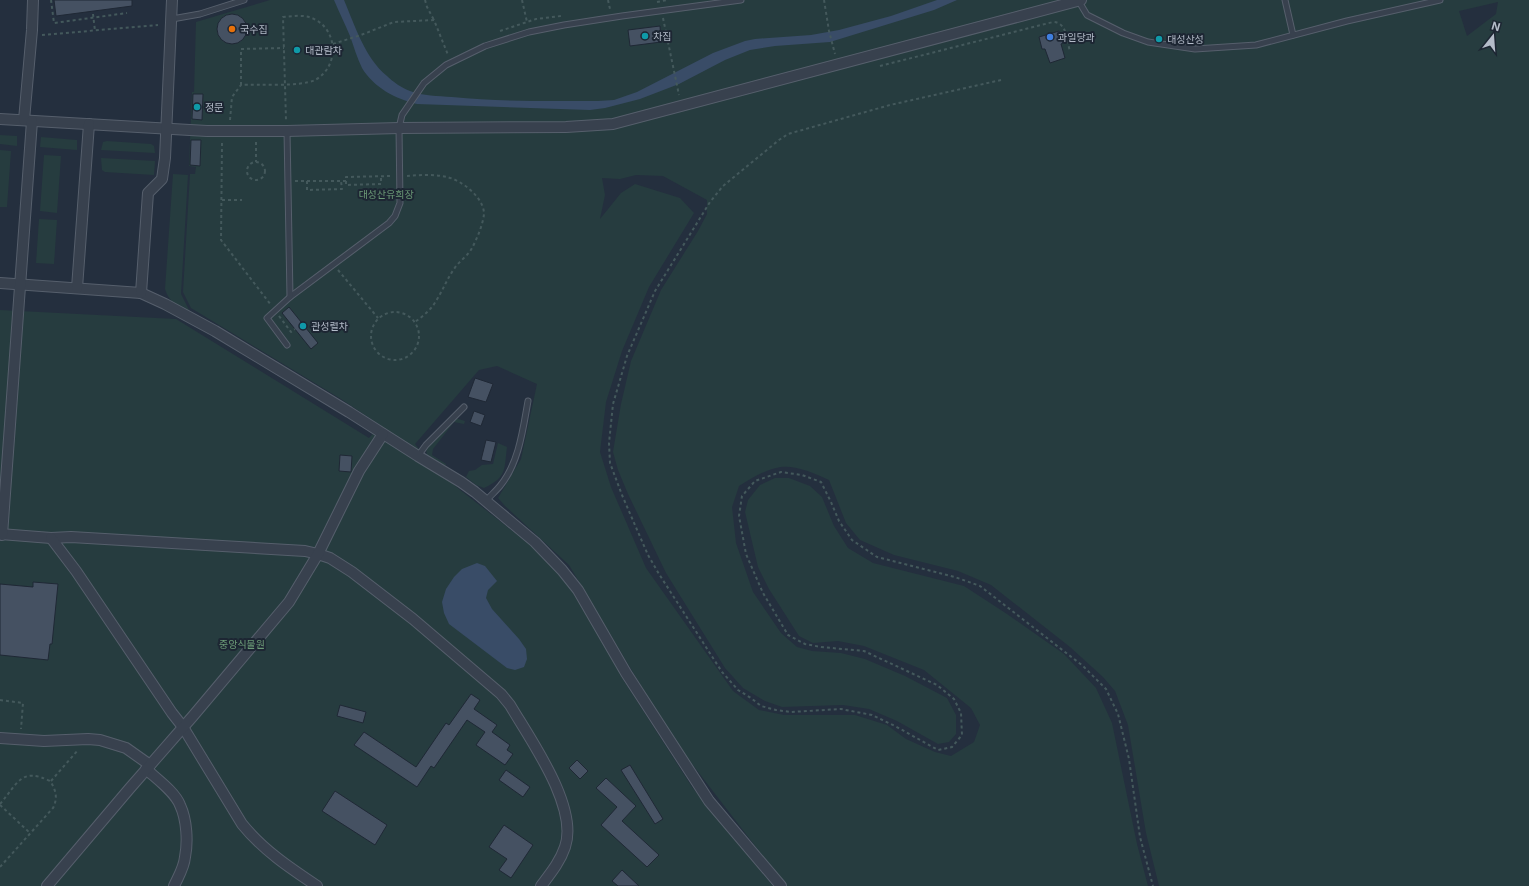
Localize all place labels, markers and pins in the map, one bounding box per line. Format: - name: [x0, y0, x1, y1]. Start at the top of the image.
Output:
- place label: 국수집: [240, 23, 268, 35]
- marker: 국수집: [227, 24, 237, 34]
- place label: 차집: [653, 30, 671, 42]
- marker: 차집: [640, 31, 650, 41]
- place label: 과일당과: [1058, 31, 1095, 43]
- marker: 과일당과: [1045, 32, 1055, 42]
- place label: 대성산성: [1167, 33, 1204, 45]
- marker: 대성산성: [1154, 34, 1164, 44]
- place label: 대관람차: [305, 44, 343, 56]
- marker: 대관람차: [292, 45, 302, 55]
- place label: 정문: [205, 101, 223, 113]
- marker: 정문: [192, 102, 202, 112]
- place label: 관성렬차: [311, 320, 349, 332]
- marker: 관성렬차: [298, 321, 308, 331]

